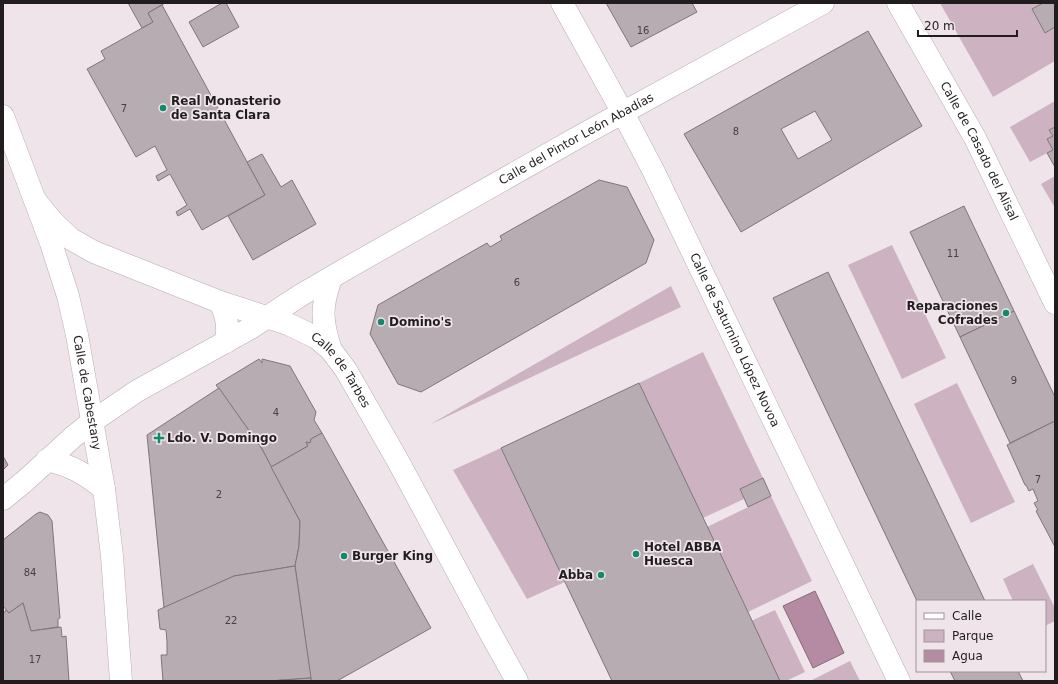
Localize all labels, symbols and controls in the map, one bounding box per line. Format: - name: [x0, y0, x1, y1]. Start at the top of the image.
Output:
- scale bar: [918, 12, 1017, 38]
- text: 20 m: [924, 19, 955, 33]
- house number: 16: [637, 25, 649, 36]
- street label: Calle de Casado del Alisal: [937, 79, 1021, 223]
- street label: Calle del Pintor León Abadías: [496, 90, 656, 188]
- place label: Real Monasterio de Santa Clara: [171, 94, 281, 122]
- house number: 7: [121, 103, 127, 114]
- marker: Real Monasterio de Santa Clara: [158, 103, 168, 113]
- house number: 8: [733, 126, 739, 137]
- house number: 11: [947, 248, 959, 259]
- street label: Calle de Saturnino López Novoa: [687, 251, 783, 429]
- house number: 6: [514, 277, 520, 288]
- place label: Reparaciones Cofrades: [907, 299, 998, 327]
- marker: Reparaciones Cofrades: [1001, 308, 1011, 318]
- place label: Domino's: [389, 315, 451, 329]
- marker: Domino's: [376, 317, 386, 327]
- street label: Calle de Tarbes: [309, 329, 373, 410]
- street label: Calle de Cabestany: [70, 334, 104, 451]
- house number: 9: [1011, 375, 1017, 386]
- house number: 4: [273, 407, 279, 418]
- place label: Ldo. V. Domingo: [167, 431, 277, 445]
- marker: Ldo. V. Domingo: [154, 433, 164, 443]
- house number: 7: [1035, 474, 1041, 485]
- house number: 2: [216, 489, 222, 500]
- place label: Hotel ABBA Huesca: [644, 540, 722, 568]
- place label: Burger King: [352, 549, 433, 563]
- marker: Hotel ABBA Huesca: [631, 549, 641, 559]
- marker: Burger King: [339, 551, 349, 561]
- house number: 84: [24, 567, 36, 578]
- place label: Abba: [558, 568, 593, 582]
- marker: Abba: [596, 570, 606, 580]
- legend: [916, 600, 1046, 672]
- text: Calle: [952, 609, 982, 623]
- house number: 22: [225, 615, 237, 626]
- text: Parque: [952, 629, 993, 643]
- text: Agua: [952, 649, 983, 663]
- house number: 17: [29, 654, 41, 665]

